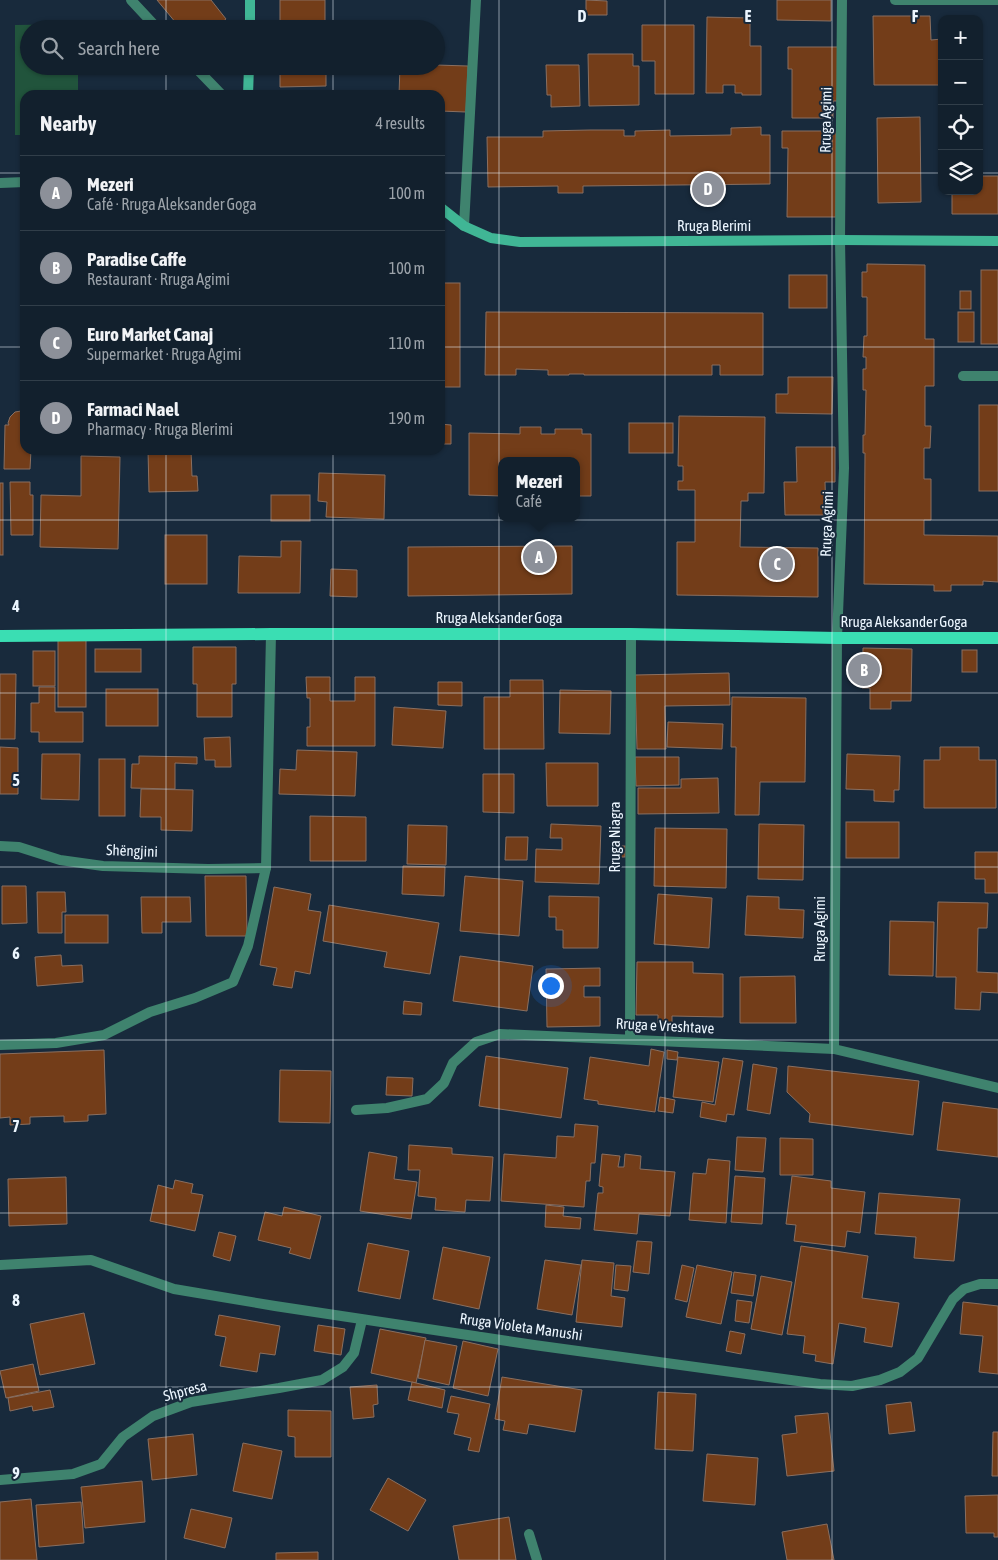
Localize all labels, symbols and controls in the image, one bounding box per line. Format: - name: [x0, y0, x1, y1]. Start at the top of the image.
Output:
- text: D: [578, 7, 587, 25]
- text: E: [745, 7, 752, 25]
- text: F: [912, 7, 919, 25]
- map controls: [938, 15, 983, 195]
- button: +: [938, 15, 983, 60]
- search box: [20, 20, 445, 75]
- icon: search: [38, 34, 66, 62]
- text: Search here: [78, 37, 160, 59]
- button: −: [938, 60, 983, 105]
- street label: Rruga Agimi: [816, 87, 835, 153]
- button: locate: [938, 105, 983, 150]
- text: Nearby: [40, 111, 96, 135]
- text: 4 results: [375, 114, 425, 132]
- button: layers: [938, 150, 983, 195]
- pin: D: [692, 170, 724, 208]
- text: Mezeri: [87, 173, 134, 195]
- text: A: [52, 184, 60, 202]
- text: 100 m: [389, 184, 425, 202]
- text: Café · Rruga Aleksander Goga: [87, 195, 257, 213]
- street label: Rruga Blerimi: [677, 217, 751, 234]
- text: Paradise Caffe: [87, 248, 186, 270]
- text: B: [52, 259, 60, 277]
- text: 100 m: [389, 259, 425, 277]
- text: Restaurant · Rruga Agimi: [87, 270, 230, 288]
- text: Euro Market Canaj: [87, 323, 213, 345]
- text: C: [52, 334, 60, 352]
- text: 110 m: [389, 334, 425, 352]
- text: Supermarket · Rruga Agimi: [87, 345, 241, 363]
- text: Farmaci Nael: [87, 398, 179, 420]
- text: D: [52, 409, 60, 427]
- text: 190 m: [389, 409, 425, 427]
- text: Pharmacy · Rruga Blerimi: [87, 420, 233, 438]
- popup: [498, 457, 580, 522]
- text: Mezeri: [516, 470, 562, 492]
- street label: Rruga Agimi: [817, 491, 836, 557]
- text: Café: [516, 492, 542, 510]
- pin: A: [523, 538, 555, 576]
- pin: C: [761, 545, 793, 583]
- text: 4: [11, 597, 20, 615]
- street label: Rruga Aleksander Goga: [435, 609, 563, 626]
- street label: Rruga Aleksander Goga: [840, 613, 968, 630]
- pin: B: [848, 651, 880, 689]
- text: 5: [12, 771, 20, 789]
- street label: Rruga Niagra: [606, 801, 623, 873]
- street label: Shëngjini: [106, 841, 158, 860]
- street label: Rruga Agimi: [811, 896, 828, 962]
- text: 6: [12, 944, 20, 962]
- your location: [538, 973, 564, 999]
- street label: Rruga e Vreshtave: [615, 1014, 715, 1037]
- text: 7: [12, 1117, 20, 1135]
- text: 8: [12, 1291, 20, 1309]
- street label: Rruga Violeta Manushi: [459, 1309, 584, 1344]
- street label: Shpresa: [161, 1377, 208, 1404]
- text: 9: [12, 1464, 20, 1482]

